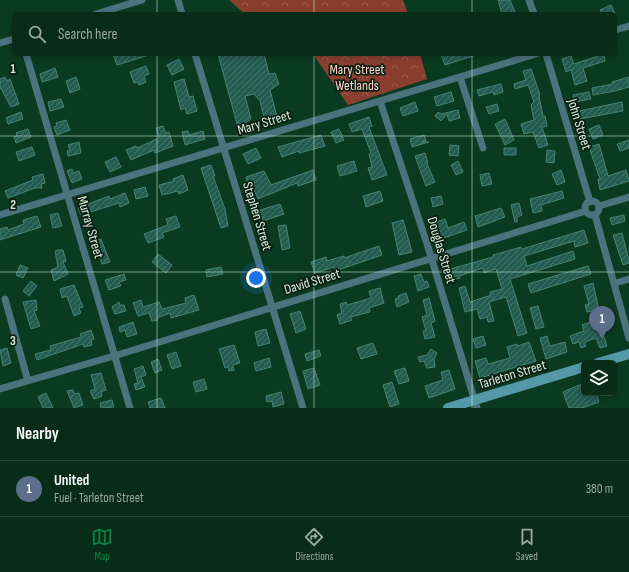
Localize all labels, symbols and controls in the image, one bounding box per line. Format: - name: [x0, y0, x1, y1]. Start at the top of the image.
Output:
- search box: [12, 12, 617, 56]
- icon: search: [26, 23, 48, 45]
- text: Search here: [58, 25, 118, 44]
- text: 1: [10, 61, 16, 77]
- park label: Mary Street Wetlands: [329, 61, 385, 94]
- street label: John Street: [563, 96, 595, 152]
- street label: Mary Street: [235, 106, 293, 139]
- street label: Stephen Street: [239, 180, 276, 253]
- street label: Murray Street: [73, 194, 108, 260]
- text: 2: [10, 197, 16, 213]
- street label: Douglas Street: [423, 215, 460, 286]
- street label: David Street: [282, 265, 342, 298]
- your location: [246, 268, 266, 288]
- pin: 1: [589, 306, 615, 339]
- text: 3: [10, 333, 16, 349]
- street label: Tarleton Street: [476, 356, 548, 393]
- map controls: [581, 360, 617, 396]
- button: layers: [581, 360, 617, 396]
- text: Nearby: [16, 424, 59, 444]
- text: United: [54, 471, 89, 490]
- text: 1: [26, 481, 32, 497]
- text: 380 m: [586, 481, 613, 497]
- text: Fuel · Tarleton Street: [54, 490, 144, 506]
- tab: Map: [91, 526, 113, 563]
- tab: Directions: [296, 526, 333, 563]
- tab: Saved: [516, 526, 538, 563]

